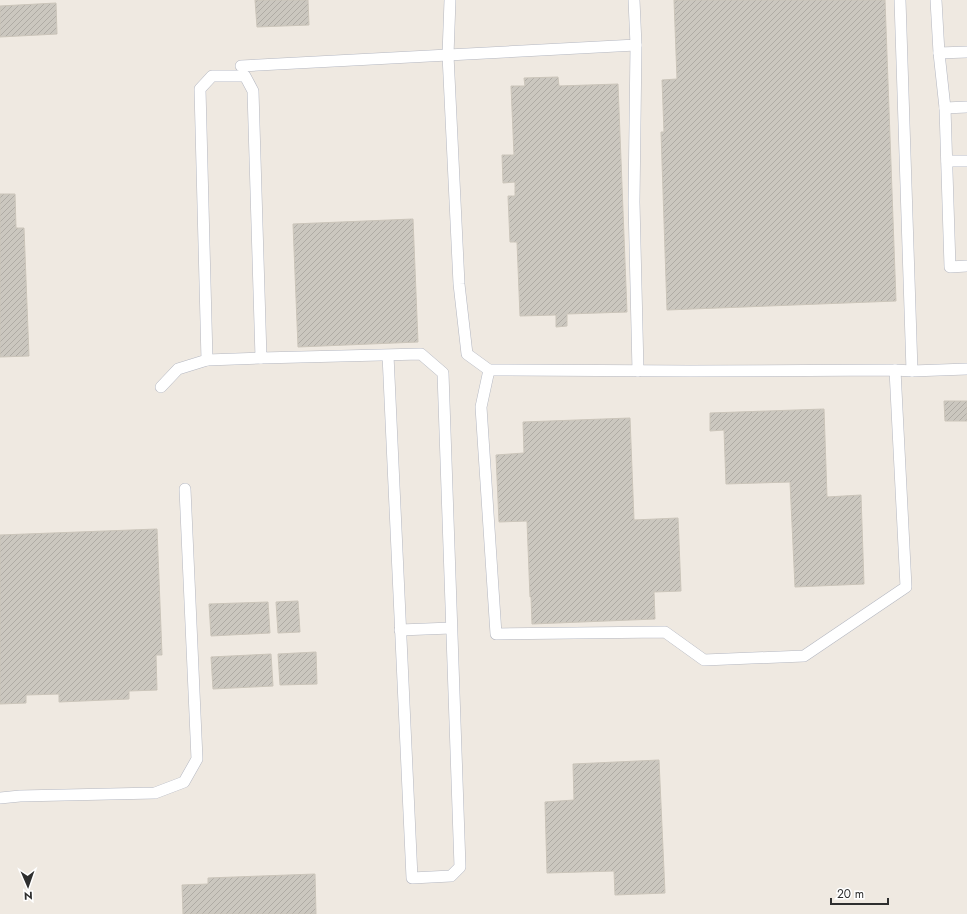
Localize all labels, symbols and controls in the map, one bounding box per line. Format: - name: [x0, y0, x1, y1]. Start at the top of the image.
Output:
- north arrow: [8, 866, 48, 906]
- scale bar: [831, 880, 888, 906]
- text: 20 m: [837, 885, 864, 903]
- text: N: [24, 888, 33, 904]

